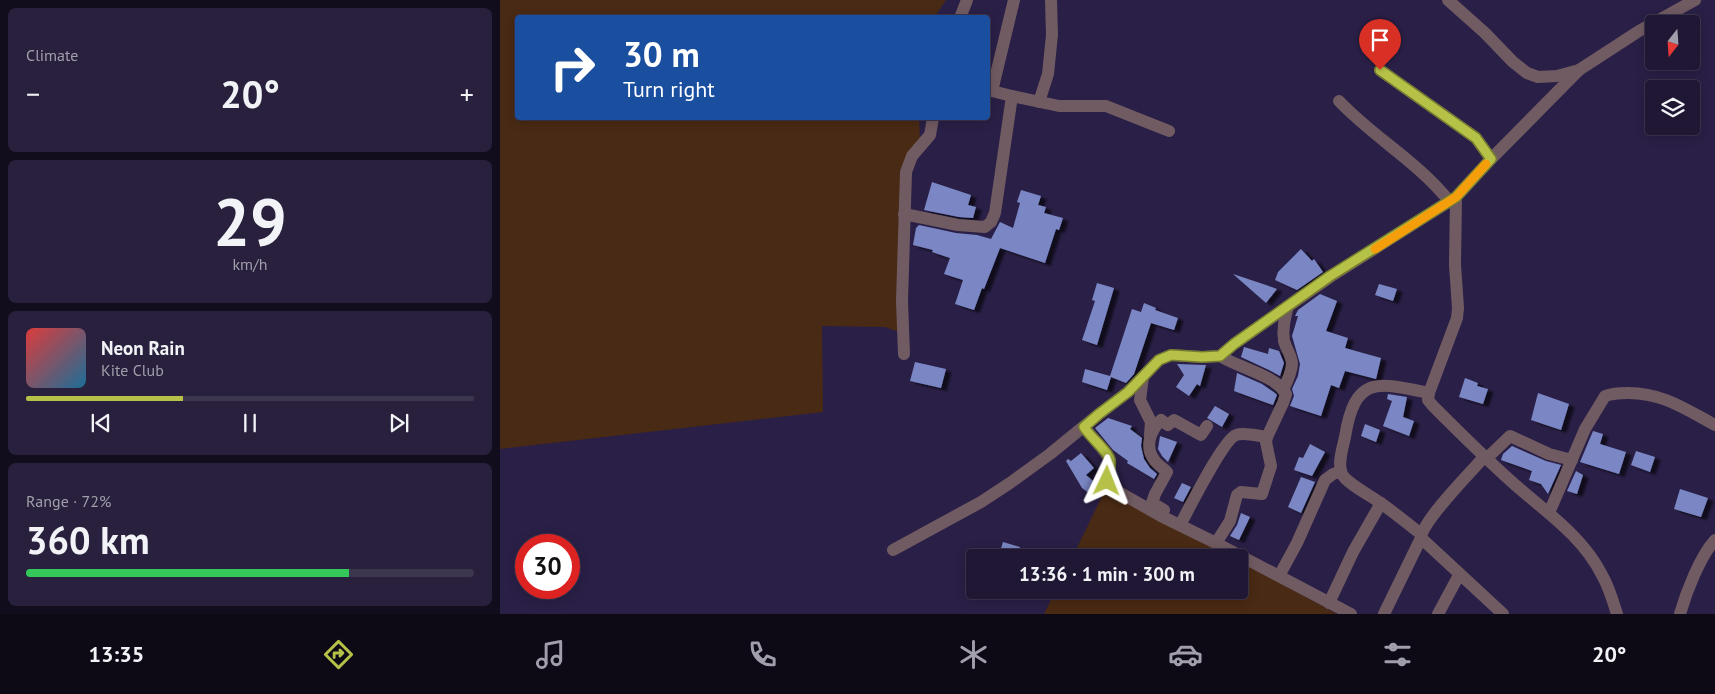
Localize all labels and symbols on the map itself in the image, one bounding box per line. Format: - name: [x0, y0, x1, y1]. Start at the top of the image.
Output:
- north arrow: [1645, 15, 1700, 70]
- pin: [1359, 19, 1401, 70]
- position arrow: [1080, 454, 1132, 506]
- speed limit sign: 30: [515, 534, 580, 599]

